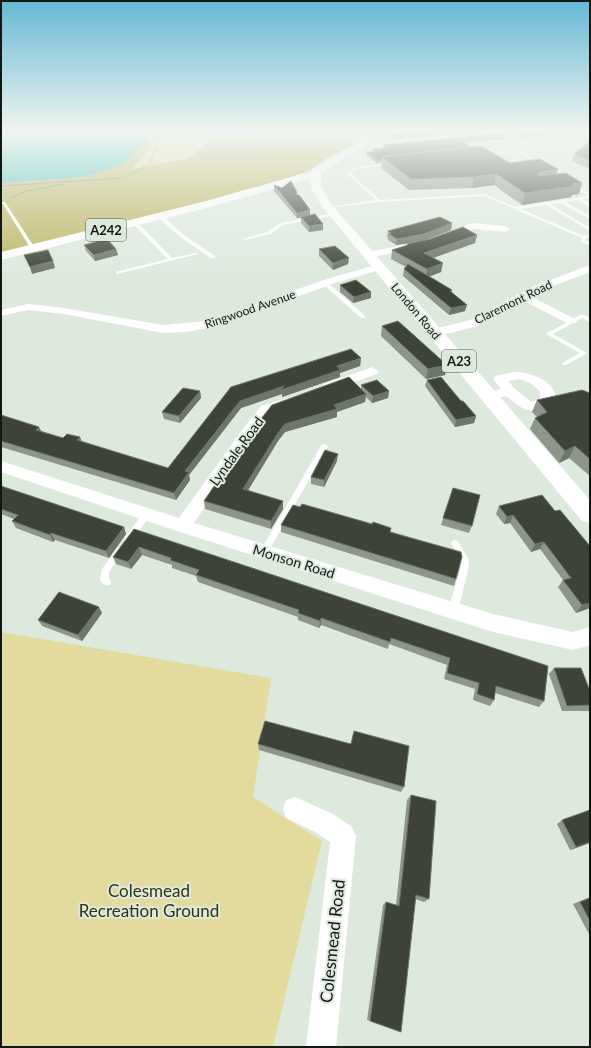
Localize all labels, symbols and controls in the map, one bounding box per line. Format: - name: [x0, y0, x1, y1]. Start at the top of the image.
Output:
- road number: A242: [86, 219, 126, 241]
- street label: Claremont Road: [472, 277, 554, 327]
- street label: London Road: [388, 280, 444, 342]
- street label: Ringwood Avenue: [202, 286, 298, 332]
- road number: A23: [442, 350, 476, 372]
- street label: Lyndale Road: [205, 413, 267, 489]
- street label: Monson Road: [251, 540, 337, 582]
- street label: Colesmead Road: [315, 878, 349, 1004]
- park label: Colesmead Recreation Ground: [79, 880, 219, 921]

